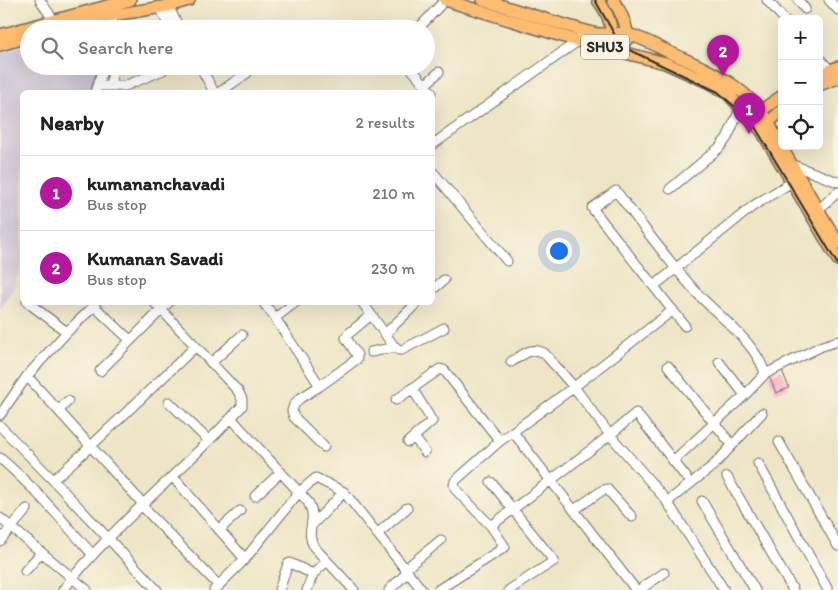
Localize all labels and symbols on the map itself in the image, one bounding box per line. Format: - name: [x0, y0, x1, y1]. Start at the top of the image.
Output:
- road number: SHU3: [581, 34, 629, 60]
- pin: 2: [707, 35, 739, 76]
- pin: 1: [733, 93, 765, 134]
- your location: [546, 238, 572, 264]

